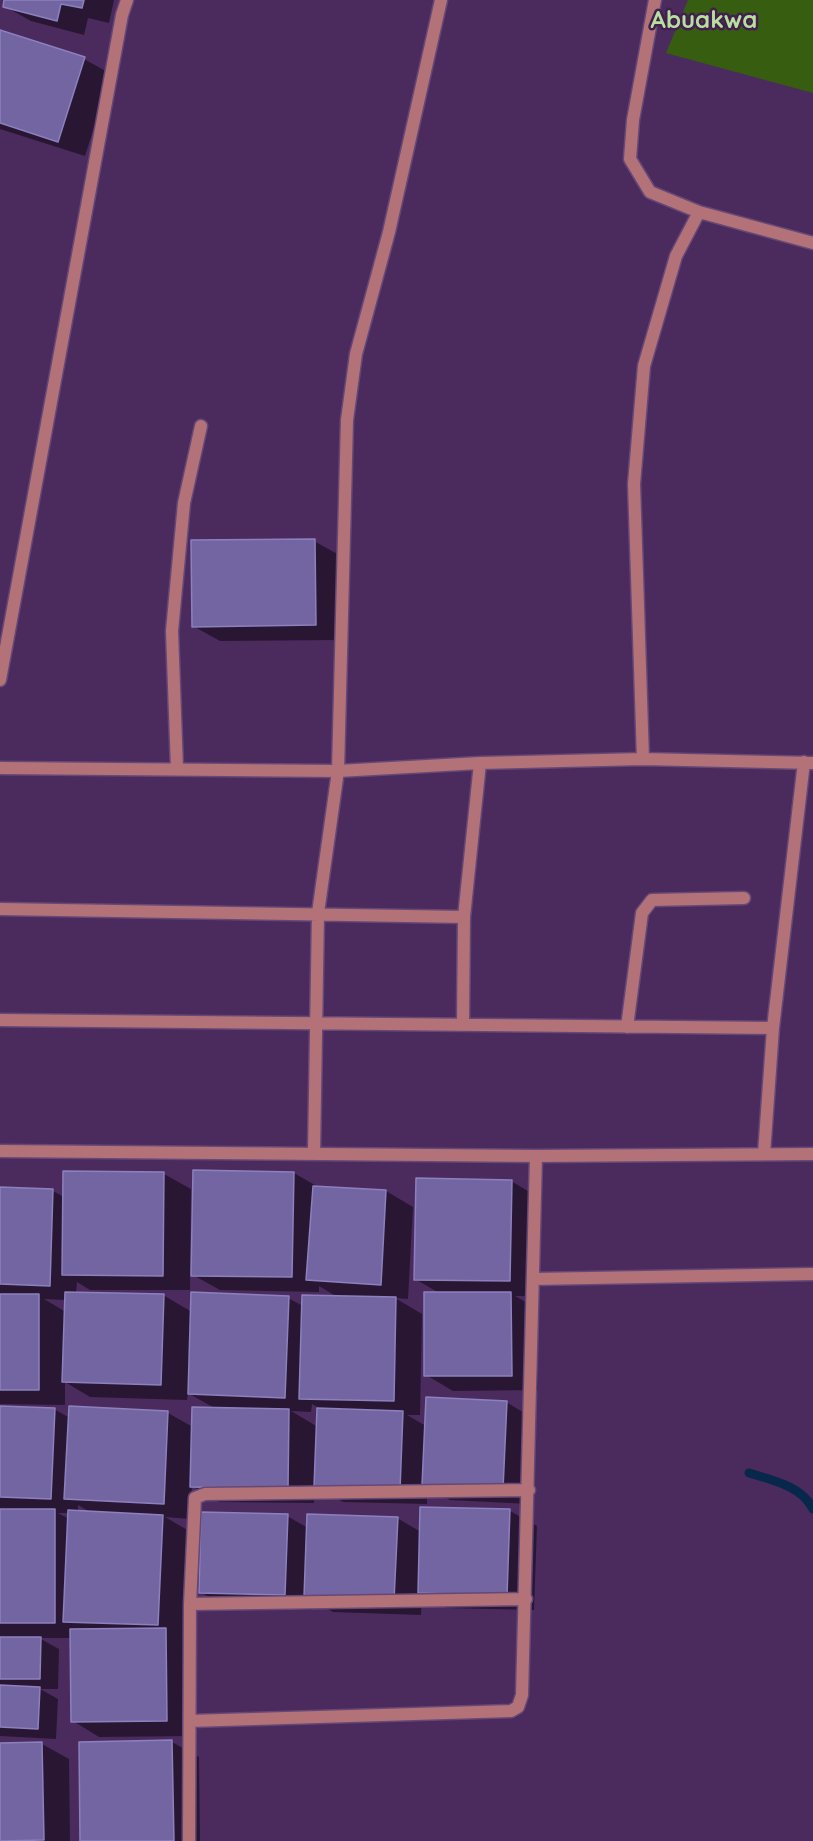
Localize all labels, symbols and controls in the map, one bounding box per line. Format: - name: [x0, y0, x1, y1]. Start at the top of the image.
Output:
- district label: Abuakwa: [651, 7, 757, 35]

